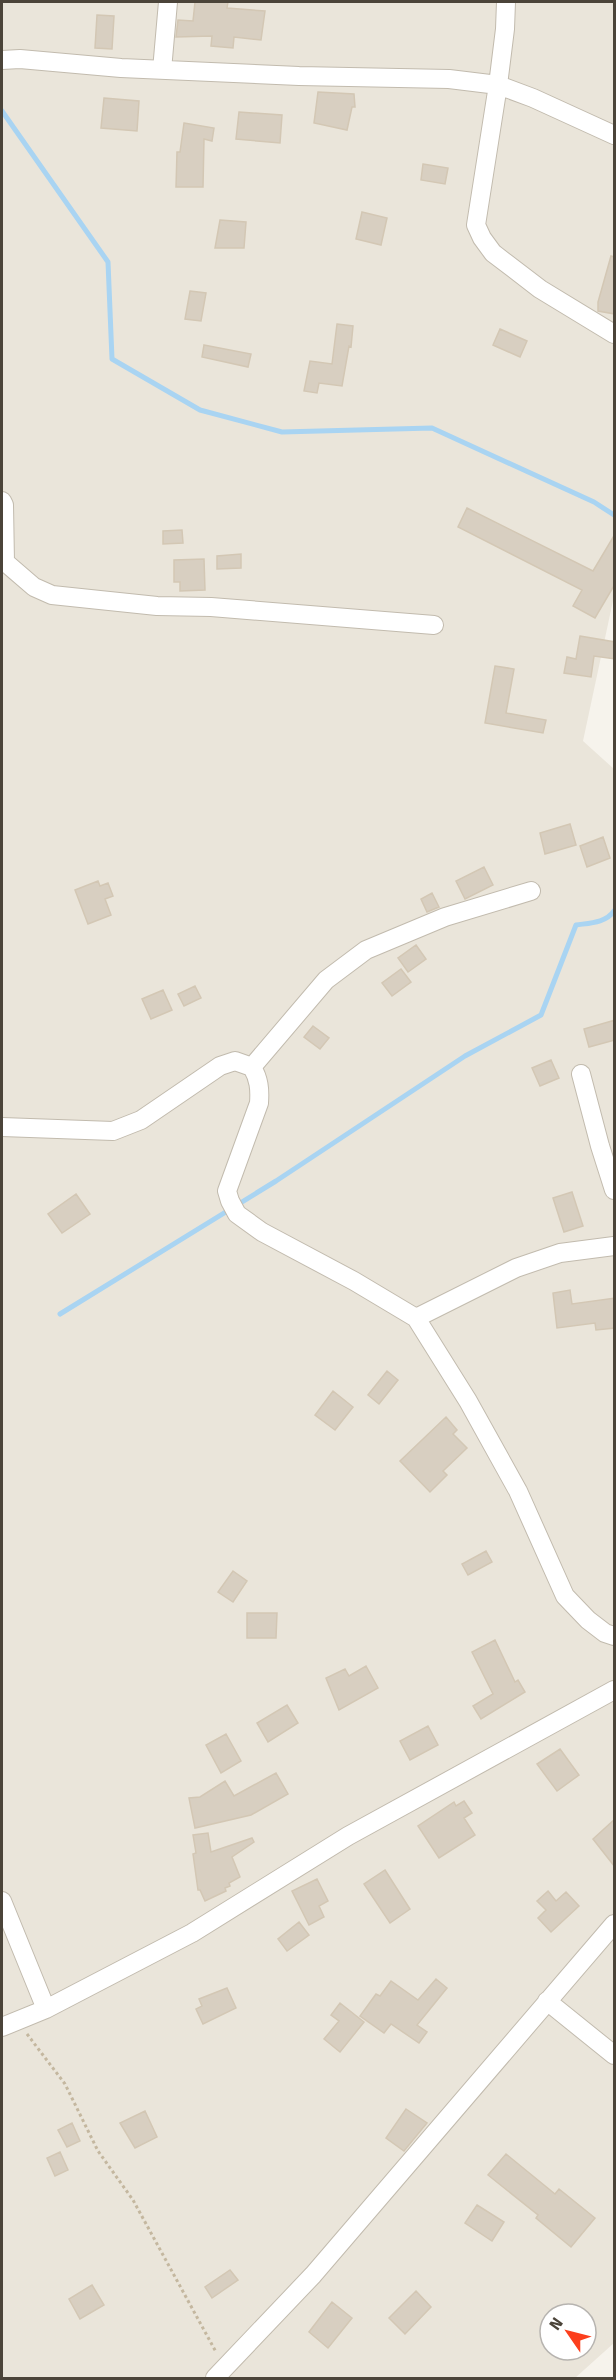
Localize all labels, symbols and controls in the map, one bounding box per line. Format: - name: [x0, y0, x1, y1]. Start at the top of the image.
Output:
- north arrow: [538, 2302, 598, 2362]
- text: N: [545, 2314, 567, 2333]

